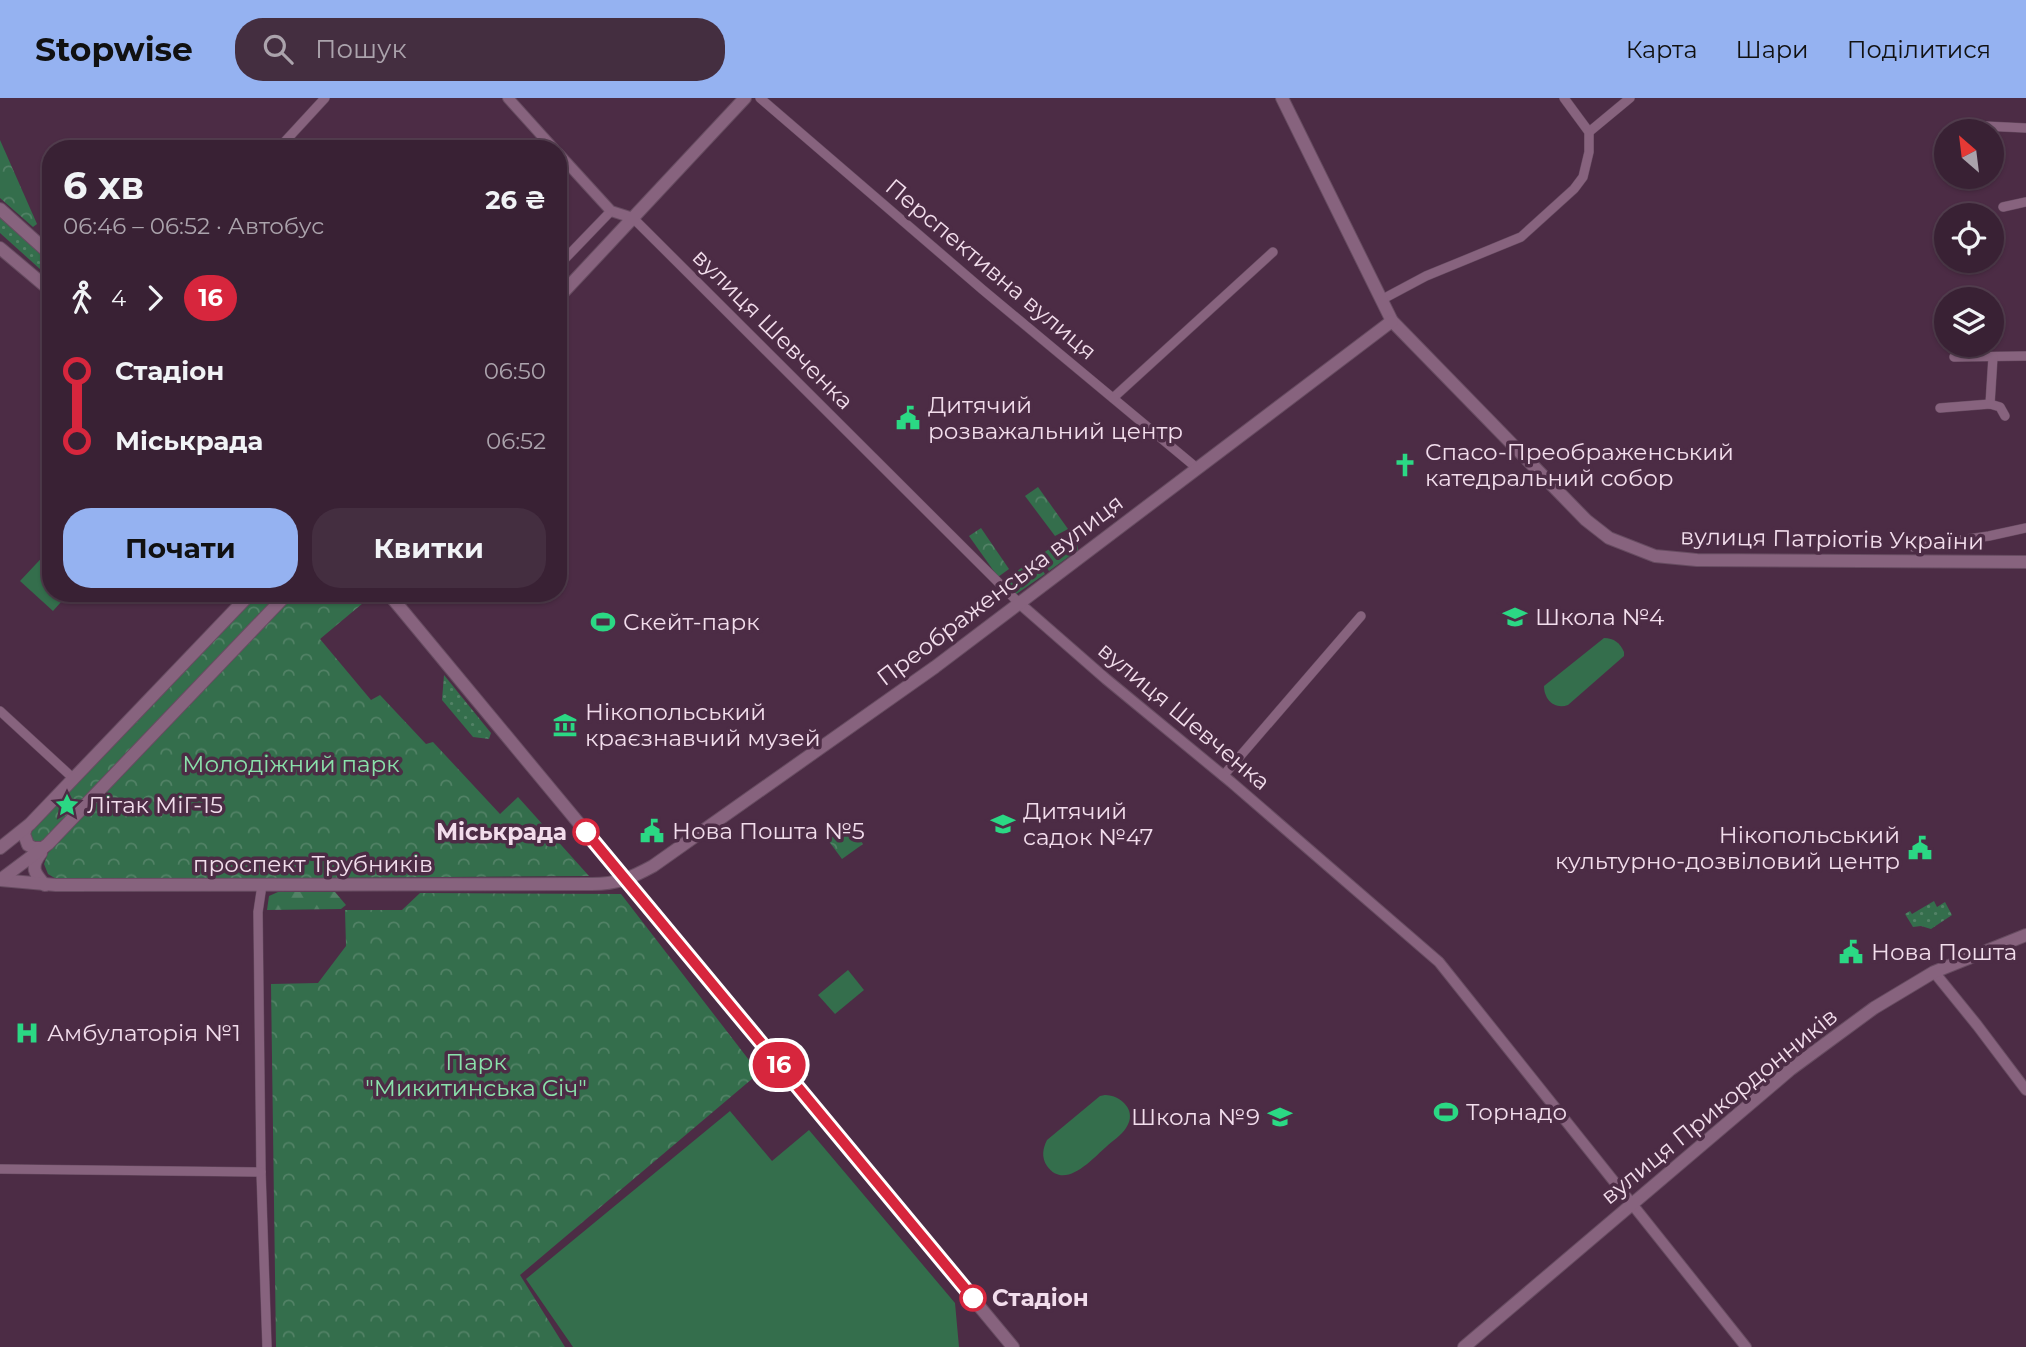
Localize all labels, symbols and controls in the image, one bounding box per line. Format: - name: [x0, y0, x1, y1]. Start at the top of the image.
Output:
- search box: [235, 18, 725, 81]
- text: Stopwise: [35, 29, 193, 69]
- icon: search: [259, 30, 297, 68]
- text: Пошук: [315, 33, 407, 65]
- text: Карта: [1626, 35, 1697, 64]
- text: Шари: [1735, 35, 1809, 64]
- text: Поділитися: [1847, 35, 1991, 64]
- north arrow: [1934, 119, 2004, 189]
- map controls: [1934, 119, 2004, 357]
- text: 6 хв: [63, 162, 144, 209]
- street label: Перспективна вулиця: [880, 173, 1102, 365]
- text: 26 ₴: [485, 184, 546, 216]
- button: locate: [1934, 203, 2004, 273]
- text: 06:46 – 06:52 · Автобус: [63, 212, 324, 240]
- street label: вулиця Шевченка: [687, 243, 859, 415]
- icon: walk: [63, 279, 101, 317]
- icon: forward: [136, 279, 174, 317]
- text: 16: [198, 283, 223, 312]
- text: 4: [111, 284, 126, 312]
- button: layers: [1934, 287, 2004, 357]
- text: Стадіон: [115, 355, 224, 387]
- text: 06:50: [484, 357, 546, 385]
- place label: Дитячий розважальний центр: [928, 391, 1183, 445]
- public building icon: Дитячий розважальний центр: [894, 404, 922, 432]
- text: Міськрада: [115, 425, 263, 457]
- text: 06:52: [486, 427, 546, 455]
- place label: Спасо-Преображенський катедральний собор: [1425, 438, 1734, 492]
- church icon: Спасо-Преображенський катедральний собор: [1391, 451, 1419, 479]
- street label: Преображенська вулиця: [871, 488, 1129, 692]
- button: Почати: [63, 508, 298, 588]
- button: Квитки: [312, 508, 546, 588]
- street label: вулиця Патріотів України: [1680, 522, 1984, 556]
- school or university icon: Школа №4: [1501, 603, 1529, 631]
- place label: Школа №4: [1535, 603, 1664, 631]
- sports icon: Скейт-парк: [589, 608, 617, 636]
- place label: Скейт-парк: [623, 608, 760, 636]
- street label: вулиця Шевченка: [1092, 636, 1276, 796]
- place label: Нiкопольський краєзнавчий музей: [585, 698, 821, 752]
- museum icon: Нiкопольський краєзнавчий музей: [551, 711, 579, 739]
- park label: Молодіжний парк: [182, 750, 400, 778]
- place icon: Літак МіГ-15: [53, 791, 81, 819]
- place label: Літак МіГ-15: [87, 791, 223, 819]
- place label: Дитячий садок №47: [1023, 797, 1153, 851]
- school or university icon: Дитячий садок №47: [989, 810, 1017, 838]
- public building icon: Нова Пошта №5: [638, 817, 666, 845]
- place label: Нова Пошта №5: [672, 817, 865, 845]
- place label: Міськрада: [436, 818, 567, 846]
- marker: Міськрада: [573, 819, 599, 845]
- place label: Нікопольський культурно-дозвіловий центр: [1555, 821, 1900, 875]
- public building icon: Нікопольський культурно-дозвіловий центр: [1906, 834, 1934, 862]
- street label: проспект Трубників: [193, 850, 433, 878]
- public building icon: Нова Пошта: [1837, 938, 1865, 966]
- place label: Нова Пошта: [1871, 938, 2017, 966]
- street label: вулиця Прикордонників: [1595, 1002, 1843, 1210]
- hospital icon: Амбулаторія №1: [13, 1019, 41, 1047]
- place label: Амбулаторія №1: [47, 1019, 241, 1047]
- line badge: 16: [748, 1042, 810, 1088]
- park label: Парк "Микитинська Січ": [365, 1048, 587, 1102]
- text: 16: [767, 1050, 791, 1079]
- sports icon: Торнадо: [1432, 1098, 1460, 1126]
- place label: Торнадо: [1466, 1098, 1567, 1126]
- place label: Школа №9: [1131, 1103, 1260, 1131]
- school or university icon: Школа №9: [1266, 1103, 1294, 1131]
- place label: Стадіон: [992, 1284, 1089, 1312]
- marker: Стадіон: [960, 1285, 986, 1311]

